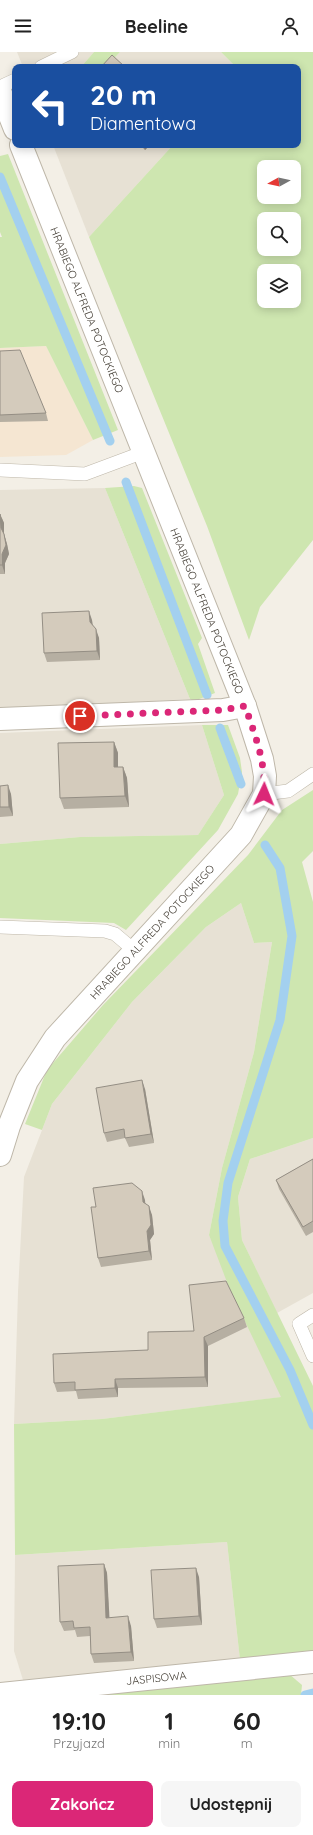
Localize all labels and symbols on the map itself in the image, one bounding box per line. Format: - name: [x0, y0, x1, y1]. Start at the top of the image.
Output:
- north arrow: [257, 160, 301, 204]
- street label: HRABIEGO ALFREDA POTOCKIEGO: [47, 225, 127, 395]
- street label: HRABIEGO ALFREDA POTOCKIEGO: [167, 526, 247, 696]
- pin: [63, 699, 97, 733]
- position arrow: [243, 773, 285, 815]
- street label: HRABIEGO ALFREDA POTOCKIEGO: [87, 862, 217, 1002]
- street label: JASPISOWA: [125, 1668, 187, 1688]

